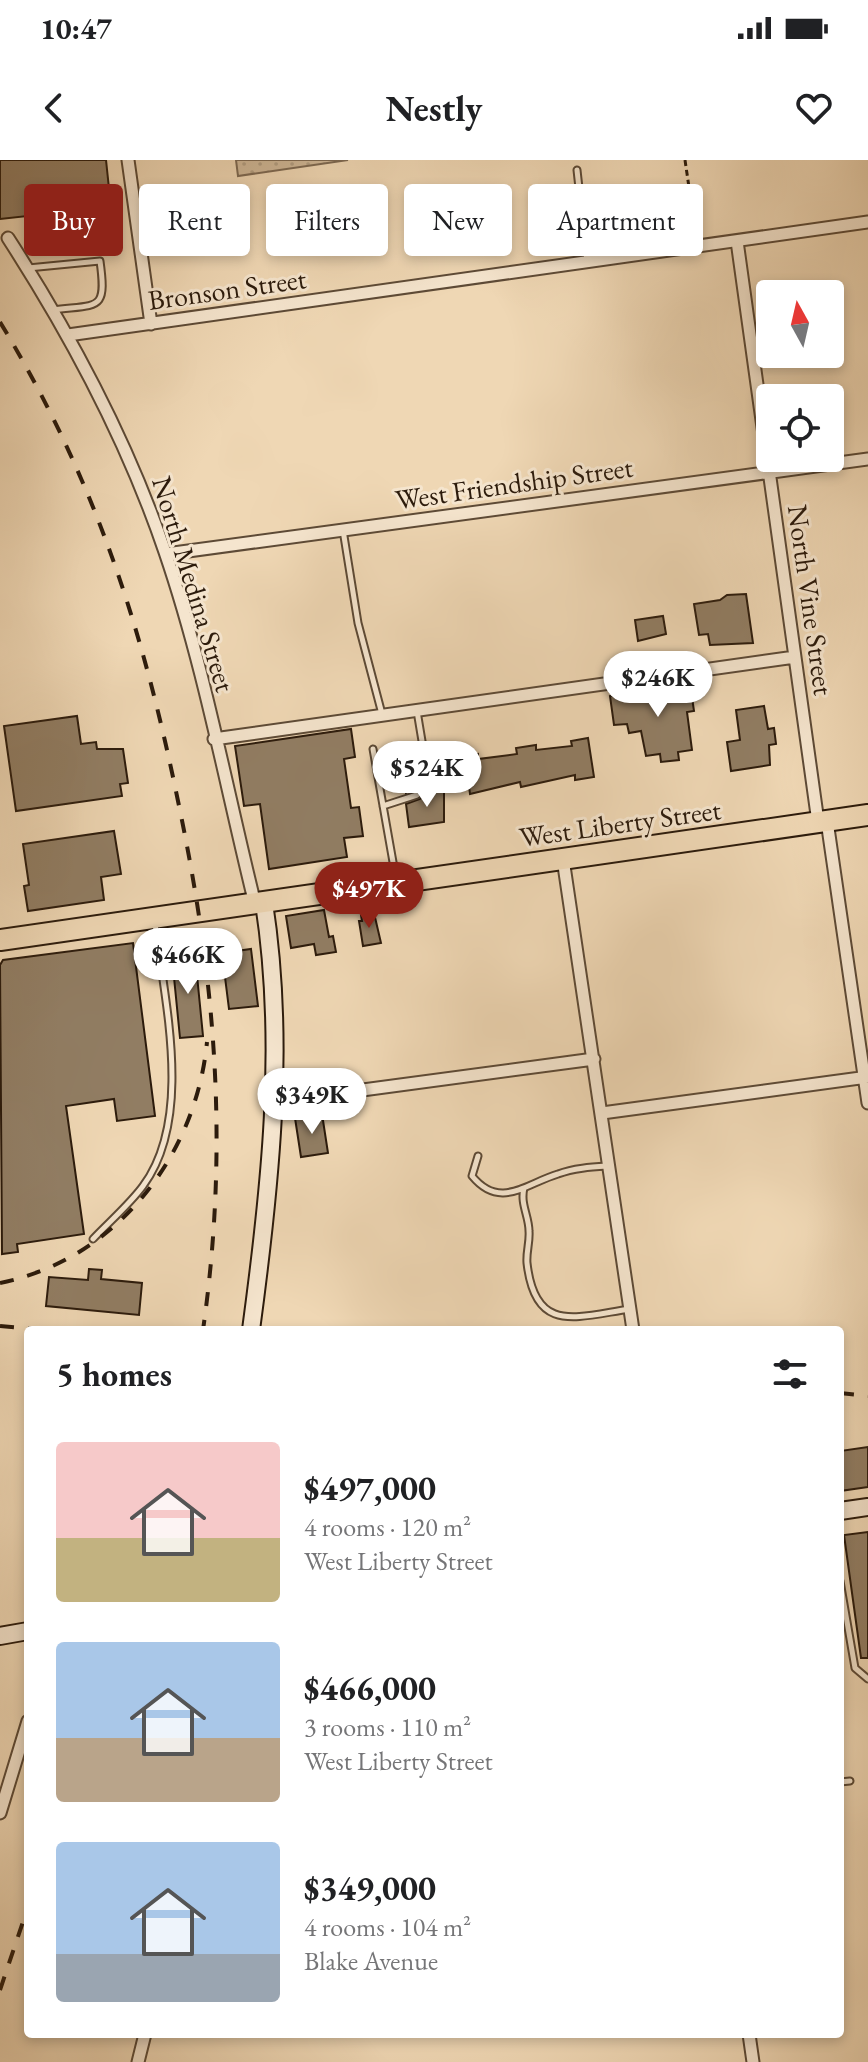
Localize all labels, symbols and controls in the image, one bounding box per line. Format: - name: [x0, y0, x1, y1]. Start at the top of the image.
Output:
- text: 10:47: [40, 9, 112, 48]
- text: Nestly: [386, 85, 482, 132]
- icon: back: [32, 86, 76, 130]
- icon: heart: [792, 86, 836, 130]
- chip: Buy: [24, 184, 123, 256]
- chip: Rent: [139, 184, 250, 256]
- chip: Filters: [266, 184, 388, 256]
- chip: New: [404, 184, 512, 256]
- chip: Apartment: [528, 184, 703, 256]
- street label: Bronson Street: [146, 260, 309, 318]
- north arrow: [756, 280, 844, 368]
- map controls: [756, 280, 844, 472]
- button: locate: [756, 384, 844, 472]
- street label: West Friendship Street: [393, 448, 635, 517]
- street label: North Medina Street: [144, 472, 244, 696]
- street label: North Vine Street: [780, 502, 842, 698]
- pin: $246K: [602, 651, 714, 719]
- text: $246K: [621, 660, 695, 694]
- pin: $524K: [371, 741, 483, 809]
- text: $524K: [390, 750, 464, 784]
- street label: West Liberty Street: [517, 791, 723, 855]
- pin: $497K: [313, 862, 425, 930]
- text: $497K: [332, 871, 406, 905]
- pin: $466K: [132, 928, 244, 996]
- text: $466K: [151, 937, 225, 971]
- pin: $349K: [256, 1068, 368, 1136]
- text: $349K: [275, 1077, 349, 1111]
- text: 5 homes: [56, 1352, 172, 1396]
- icon: filters: [768, 1352, 812, 1396]
- text: $497,000: [304, 1466, 436, 1510]
- icon: home: [120, 1474, 216, 1570]
- text: 4 rooms · 120 m²: [304, 1510, 471, 1544]
- text: West Liberty Street: [304, 1544, 493, 1578]
- text: $466,000: [304, 1666, 436, 1710]
- icon: home: [120, 1674, 216, 1770]
- text: 3 rooms · 110 m²: [304, 1710, 471, 1744]
- text: West Liberty Street: [304, 1744, 493, 1778]
- text: $349,000: [304, 1866, 436, 1910]
- icon: home: [120, 1874, 216, 1970]
- text: 4 rooms · 104 m²: [304, 1910, 471, 1944]
- text: Blake Avenue: [304, 1944, 438, 1978]

